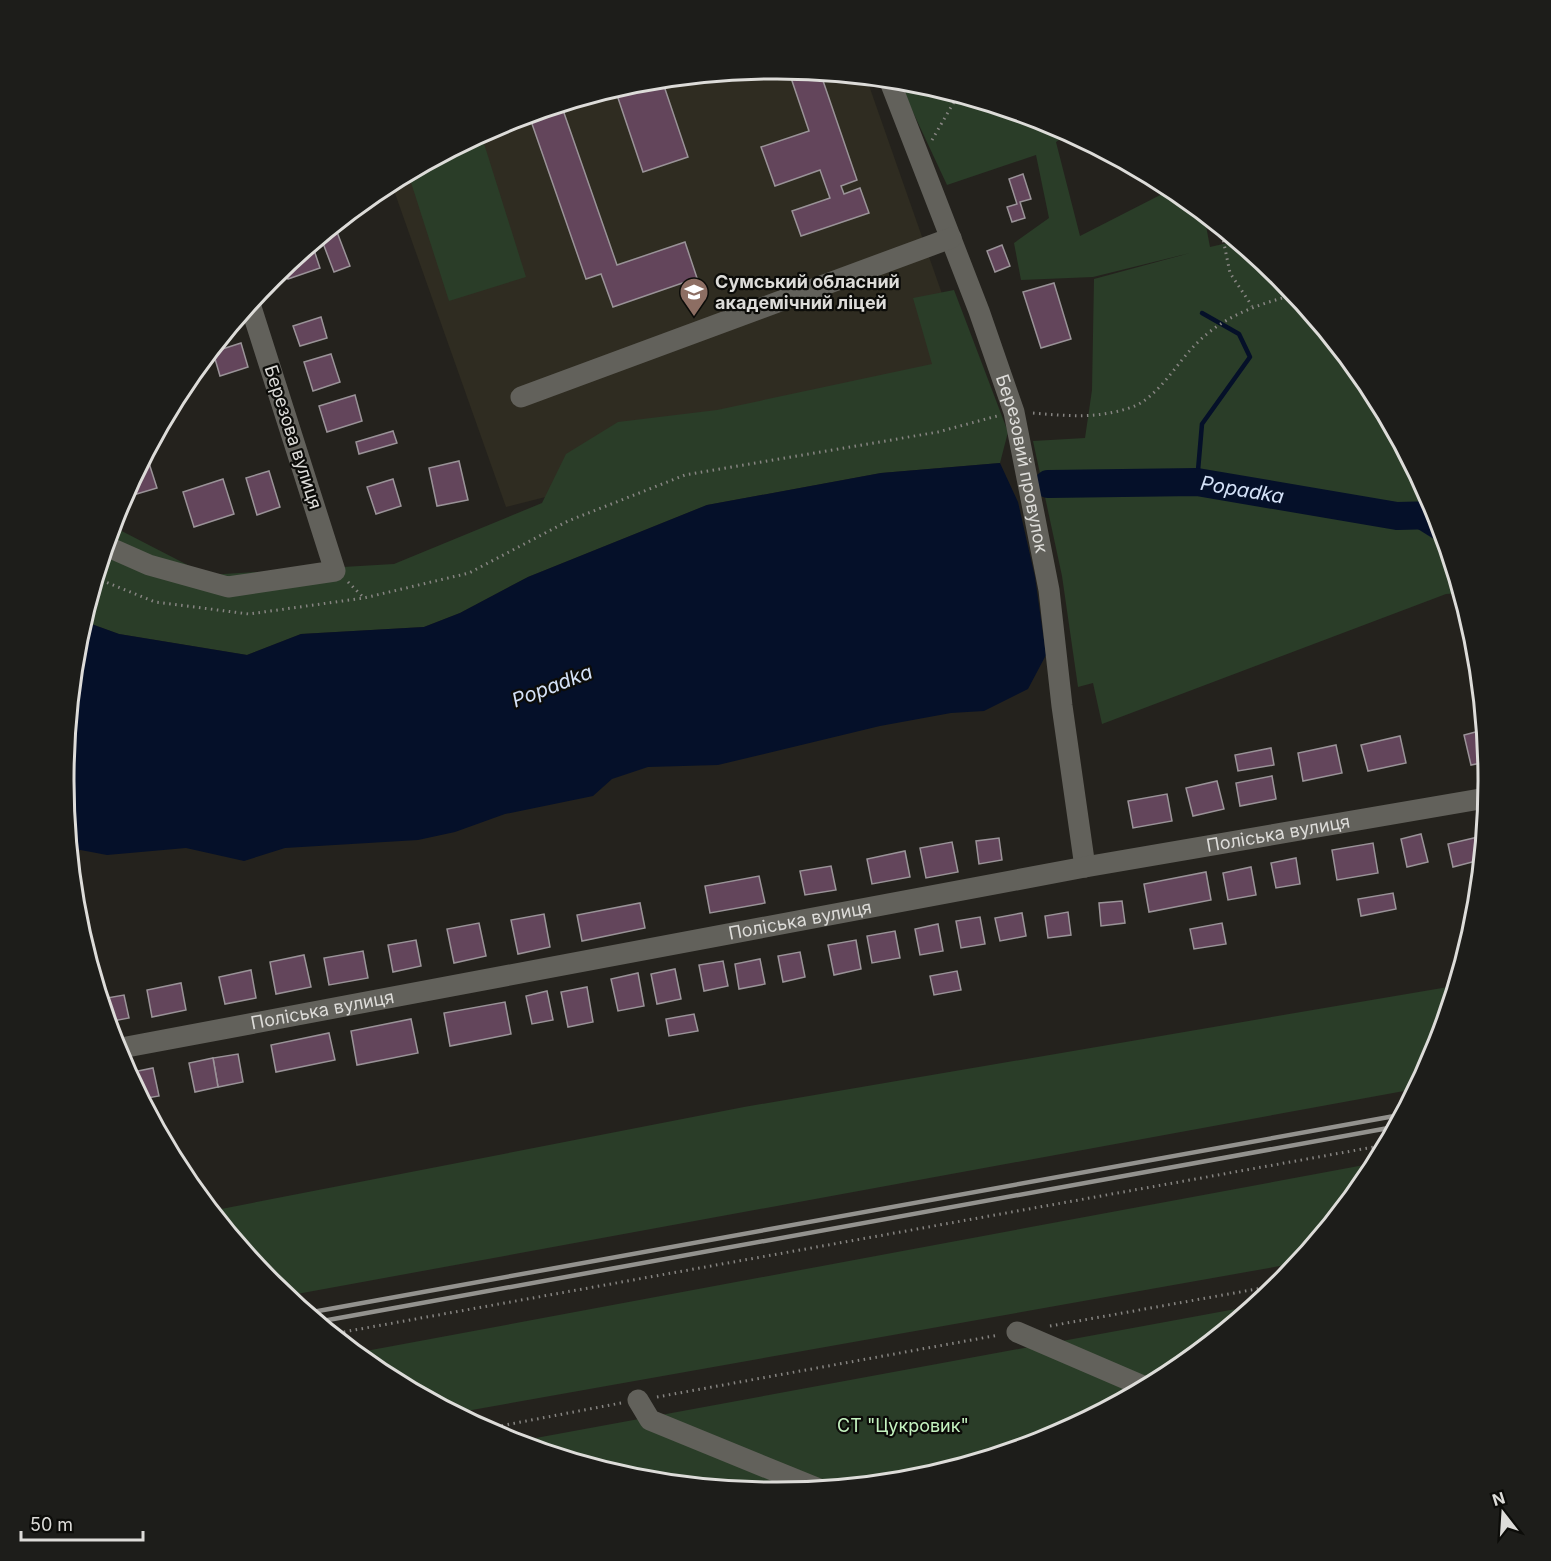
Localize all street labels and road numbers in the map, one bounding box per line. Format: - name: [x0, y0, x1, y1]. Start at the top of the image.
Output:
- street label: Березова вулиця: [260, 362, 327, 511]
- street label: Березовий провулок: [992, 371, 1053, 555]
- street label: Поліська вулиця: [1205, 811, 1352, 856]
- street label: Поліська вулиця: [727, 896, 873, 944]
- street label: Поліська вулиця: [249, 986, 396, 1033]

